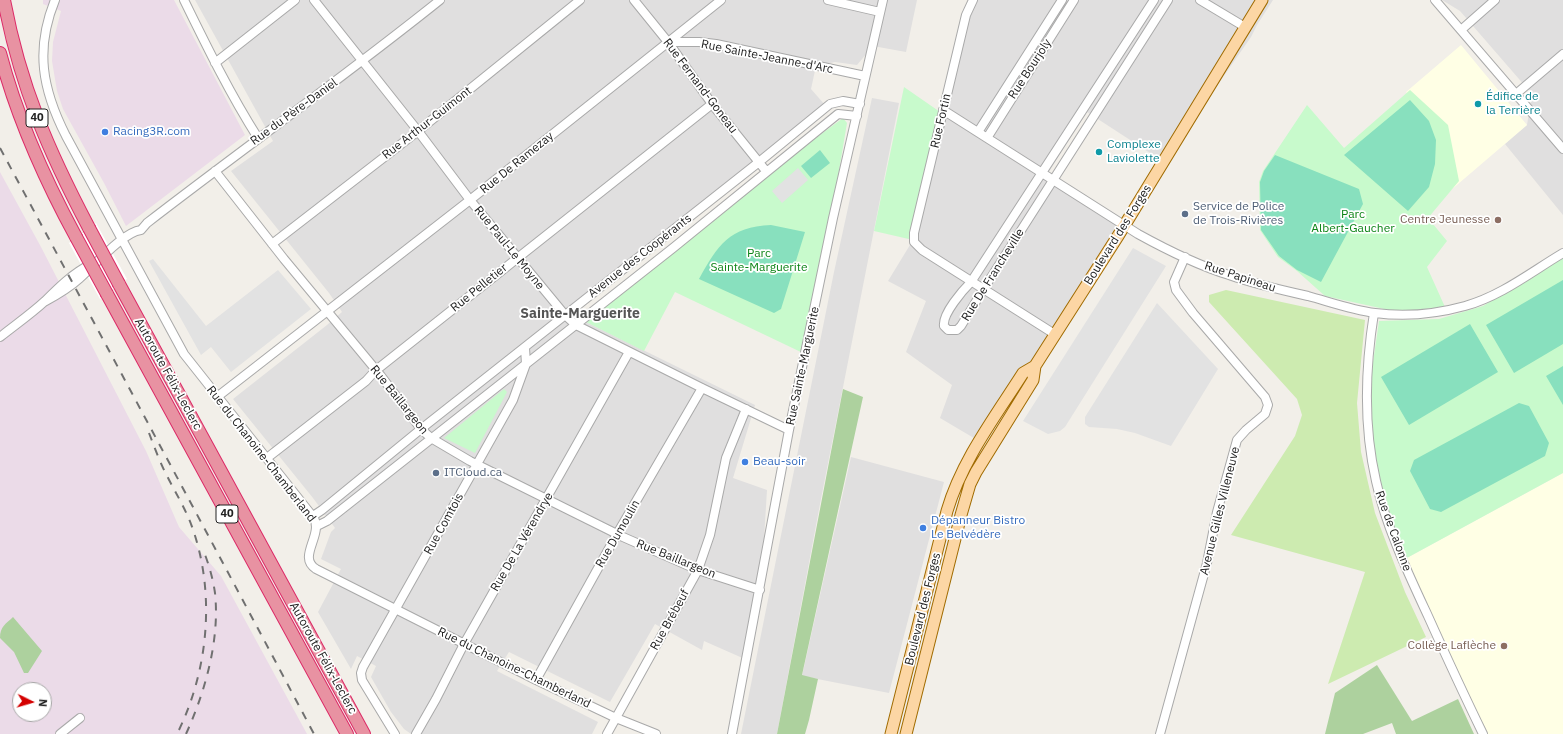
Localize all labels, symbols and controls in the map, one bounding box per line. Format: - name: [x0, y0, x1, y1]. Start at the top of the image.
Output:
- street label: Rue Fernand-Goneau: [660, 36, 740, 136]
- street label: Rue Bourjoly: [1005, 36, 1055, 102]
- street label: Rue Sainte-Jeanne-d'Arc: [700, 37, 834, 77]
- street label: Rue du Père-Daniel: [248, 76, 340, 148]
- street label: Rue Arthur-Guimont: [379, 84, 475, 162]
- place label: Édifice de la Terrière: [1486, 90, 1541, 118]
- street label: Rue Fortin: [928, 92, 954, 150]
- marker: Édifice de la Terrière: [1473, 99, 1483, 109]
- road number: 40: [26, 109, 48, 127]
- place label: Racing3R.com: [113, 125, 190, 139]
- marker: Racing3R.com: [100, 127, 110, 137]
- street label: Rue De Ramezay: [477, 129, 557, 197]
- place label: Complexe Laviolette: [1107, 138, 1161, 166]
- marker: Complexe Laviolette: [1094, 147, 1104, 157]
- street label: Boulevard des Forges: [1081, 182, 1155, 288]
- place label: Service de Police de Trois-Rivières: [1193, 200, 1284, 228]
- street label: Rue Paul-Le Moyne: [471, 203, 547, 293]
- park label: Parc Albert-Gaucher: [1311, 208, 1395, 236]
- marker: Service de Police de Trois-Rivières: [1180, 209, 1190, 219]
- street label: Avenue des Coopérants: [585, 211, 695, 301]
- place label: Centre Jeunesse: [1400, 213, 1490, 227]
- marker: Centre Jeunesse: [1493, 215, 1503, 225]
- street label: Rue De Francheville: [959, 226, 1027, 324]
- park label: Parc Sainte-Marguerite: [711, 247, 807, 275]
- street label: Rue Papineau: [1203, 259, 1277, 295]
- street label: Rue Pelletier: [448, 261, 510, 315]
- street label: Rue Sainte-Marguerite: [783, 305, 823, 427]
- district label: Sainte-Marguerite: [520, 306, 640, 322]
- street label: Autoroute Félix-Leclerc: [131, 316, 205, 432]
- street label: Rue Baillargeon: [367, 363, 431, 437]
- street label: Rue du Chanoine-Chamberland: [203, 383, 319, 525]
- street label: Avenue Gilles Villeneuve: [1197, 445, 1243, 577]
- place label: Beau-soir: [753, 455, 805, 469]
- marker: Beau-soir: [740, 457, 750, 467]
- place label: ITCloud.ca: [444, 466, 502, 480]
- marker: ITCloud.ca: [431, 468, 441, 478]
- street label: Rue de Calonne: [1372, 489, 1414, 573]
- street label: Rue De La Vérendrye: [488, 490, 556, 594]
- street label: Rue Comtois: [421, 491, 467, 557]
- street label: Rue Dumoulin: [593, 498, 643, 570]
- road number: 40: [216, 505, 238, 523]
- place label: Dépanneur Bistro Le Belvédère: [931, 514, 1025, 542]
- marker: Dépanneur Bistro Le Belvédère: [918, 523, 928, 533]
- street label: Rue Baillargeon: [634, 536, 718, 582]
- street label: Boulevard des Forges: [902, 551, 944, 667]
- street label: Rue Brébeuf: [647, 587, 693, 653]
- street label: Autoroute Félix-Leclerc: [286, 600, 360, 716]
- street label: Rue du Chanoine-Chamberland: [435, 625, 593, 711]
- place label: Collège Laflèche: [1408, 639, 1496, 653]
- marker: Collège Laflèche: [1499, 641, 1509, 651]
- north arrow: [12, 682, 52, 722]
- text: N: [36, 698, 50, 708]

